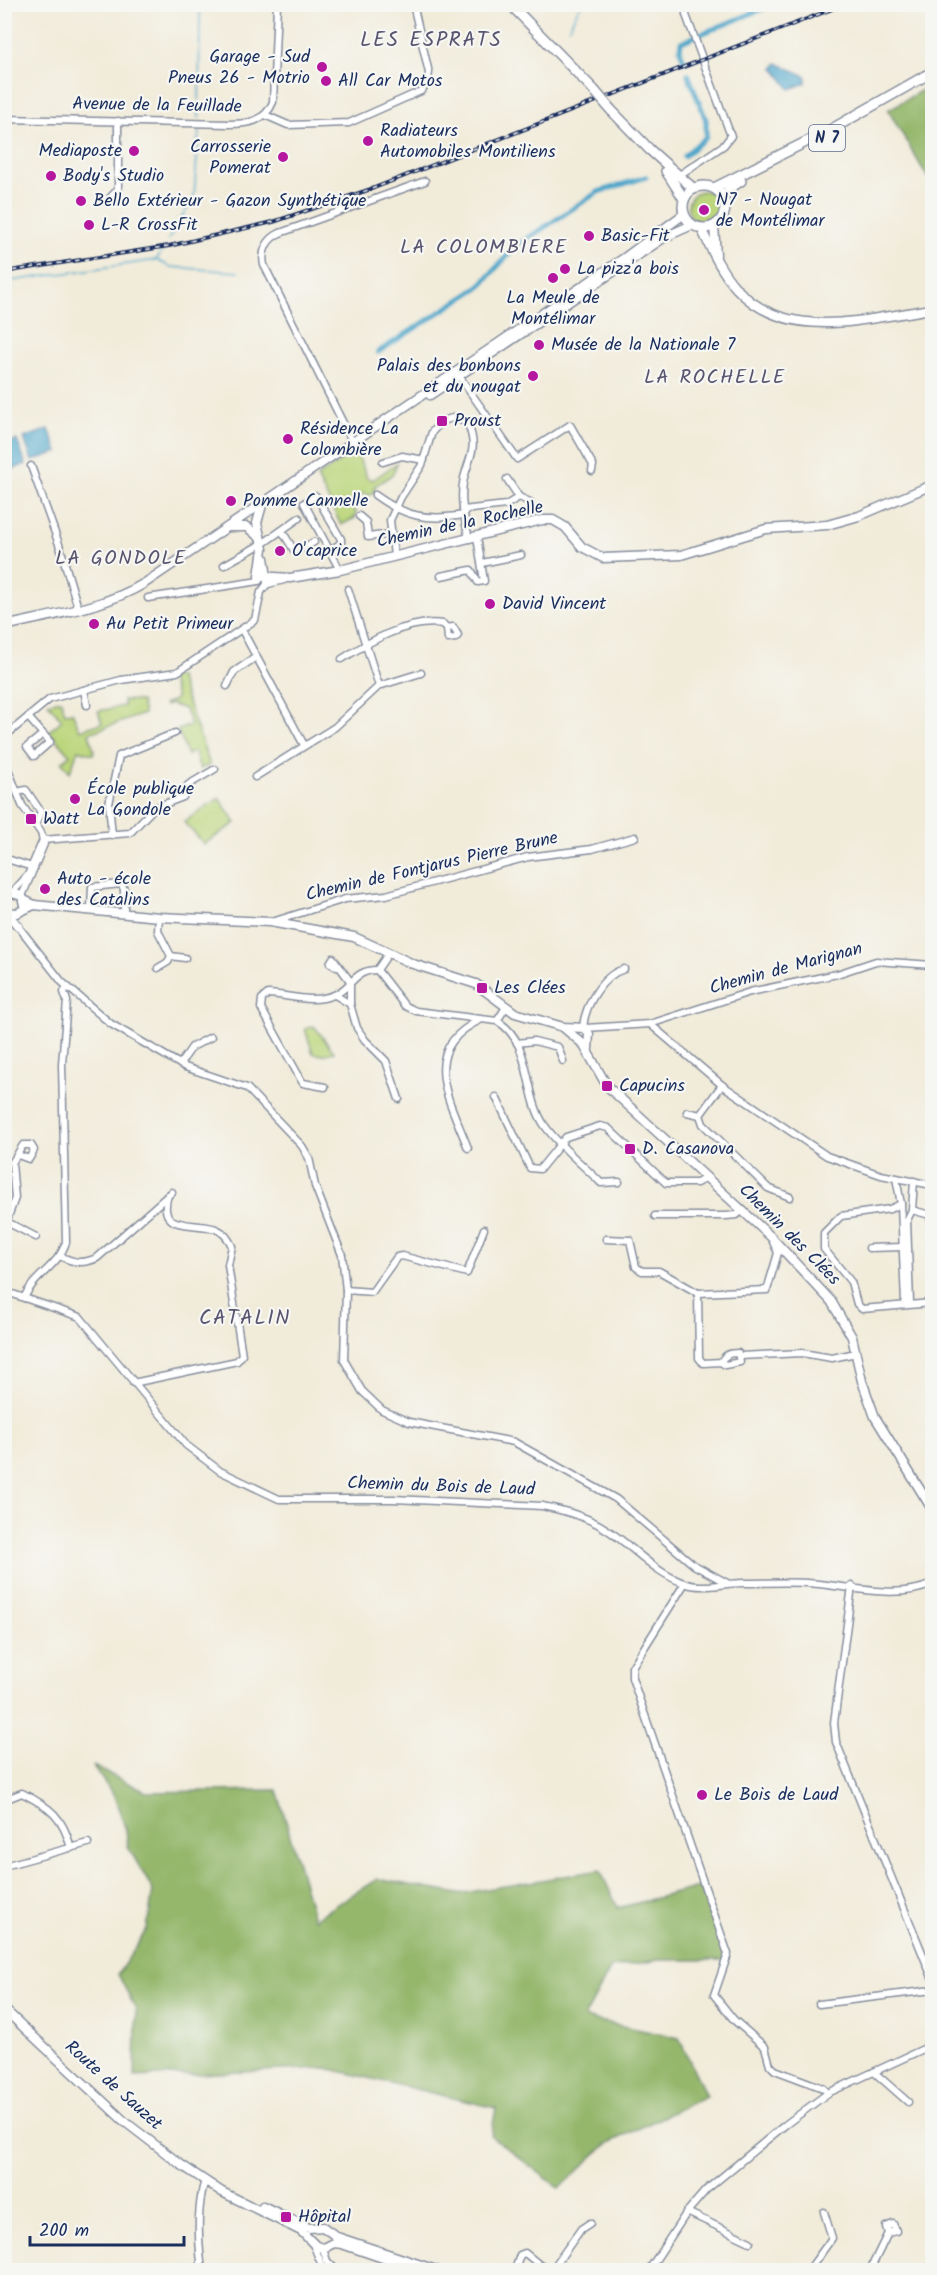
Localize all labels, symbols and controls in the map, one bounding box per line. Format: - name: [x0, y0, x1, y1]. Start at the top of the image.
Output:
- district label: LES ESPRATS: [360, 24, 502, 57]
- place label: Garage - Sud Pneus 26 - Motrio: [168, 43, 311, 93]
- marker: Garage - Sud Pneus 26 - Motrio: [315, 60, 329, 74]
- place label: All Car Motos: [338, 67, 443, 96]
- marker: All Car Motos: [319, 74, 333, 88]
- street label: Avenue de la Feuillade: [72, 90, 242, 122]
- place label: Radiateurs Automobiles Montiliens: [380, 117, 556, 167]
- road number: N 7: [809, 125, 845, 151]
- place label: Carrosserie Pomerat: [190, 133, 272, 183]
- marker: Radiateurs Automobiles Montiliens: [361, 134, 375, 148]
- place label: Mediaposte: [38, 137, 122, 166]
- marker: Mediaposte: [127, 144, 141, 158]
- marker: Carrosserie Pomerat: [276, 150, 290, 164]
- place label: Body's Studio: [63, 162, 164, 191]
- marker: Body's Studio: [44, 169, 58, 183]
- place label: N7 - Nougat de Montélimar: [716, 186, 826, 236]
- place label: Bello Extérieur - Gazon Synthétique: [93, 187, 366, 216]
- marker: Bello Extérieur - Gazon Synthétique: [74, 194, 88, 208]
- marker: N7 - Nougat de Montélimar: [697, 203, 711, 217]
- place label: L-R CrossFit: [101, 211, 199, 240]
- marker: L-R CrossFit: [82, 218, 96, 232]
- place label: Basic-Fit: [601, 222, 671, 251]
- marker: Basic-Fit: [582, 229, 596, 243]
- district label: LA COLOMBIERE: [400, 232, 568, 264]
- place label: La pizz'a bois: [577, 255, 679, 284]
- marker: La pizz'a bois: [558, 262, 572, 276]
- marker: La Meule de Montélimar: [546, 271, 560, 285]
- place label: La Meule de Montélimar: [506, 284, 600, 334]
- place label: Musée de la Nationale 7: [551, 331, 736, 360]
- marker: Musée de la Nationale 7: [532, 338, 546, 352]
- place label: Palais des bonbons et du nougat: [377, 352, 522, 402]
- district label: LA ROCHELLE: [644, 362, 786, 394]
- marker: Palais des bonbons et du nougat: [526, 369, 540, 383]
- place label: Proust: [454, 407, 502, 436]
- marker: Proust: [435, 414, 449, 428]
- place label: Résidence La Colombière: [300, 415, 399, 465]
- marker: Résidence La Colombière: [281, 432, 295, 446]
- place label: Pomme Cannelle: [243, 487, 368, 516]
- street label: Chemin de la Rochelle: [374, 493, 546, 557]
- marker: Pomme Cannelle: [224, 494, 238, 508]
- place label: O'caprice: [292, 537, 357, 566]
- district label: LA GONDOLE: [55, 543, 187, 575]
- marker: O'caprice: [273, 544, 287, 558]
- place label: David Vincent: [502, 590, 607, 619]
- marker: David Vincent: [483, 597, 497, 611]
- place label: Au Petit Primeur: [106, 610, 234, 639]
- marker: Au Petit Primeur: [87, 617, 101, 631]
- place label: École publique La Gondole: [87, 775, 194, 825]
- marker: École publique La Gondole: [68, 792, 82, 806]
- place label: Watt: [43, 805, 80, 834]
- marker: Watt: [24, 812, 38, 826]
- street label: Chemin de Fontjarus Pierre Brune: [303, 824, 561, 910]
- place label: Auto - école des Catalins: [57, 865, 151, 915]
- marker: Auto - école des Catalins: [38, 882, 52, 896]
- street label: Chemin de Marignan: [706, 935, 866, 1003]
- place label: Les Clées: [494, 974, 566, 1003]
- marker: Les Clées: [475, 981, 489, 995]
- place label: Capucins: [619, 1072, 685, 1101]
- marker: Capucins: [600, 1079, 614, 1093]
- place label: D. Casanova: [642, 1135, 734, 1164]
- marker: D. Casanova: [623, 1142, 637, 1156]
- street label: Chemin des Clées: [731, 1177, 847, 1293]
- district label: CATALIN: [199, 1302, 291, 1335]
- street label: Chemin du Bois de Laud: [347, 1469, 536, 1505]
- place label: Le Bois de Laud: [714, 1781, 839, 1810]
- marker: Le Bois de Laud: [695, 1788, 709, 1802]
- street label: Route de Sauzet: [57, 2034, 169, 2139]
- place label: Hôpital: [298, 2203, 351, 2232]
- scale bar: [30, 2209, 184, 2247]
- marker: Hôpital: [279, 2210, 293, 2224]
- text: 200 m: [39, 2217, 89, 2246]

